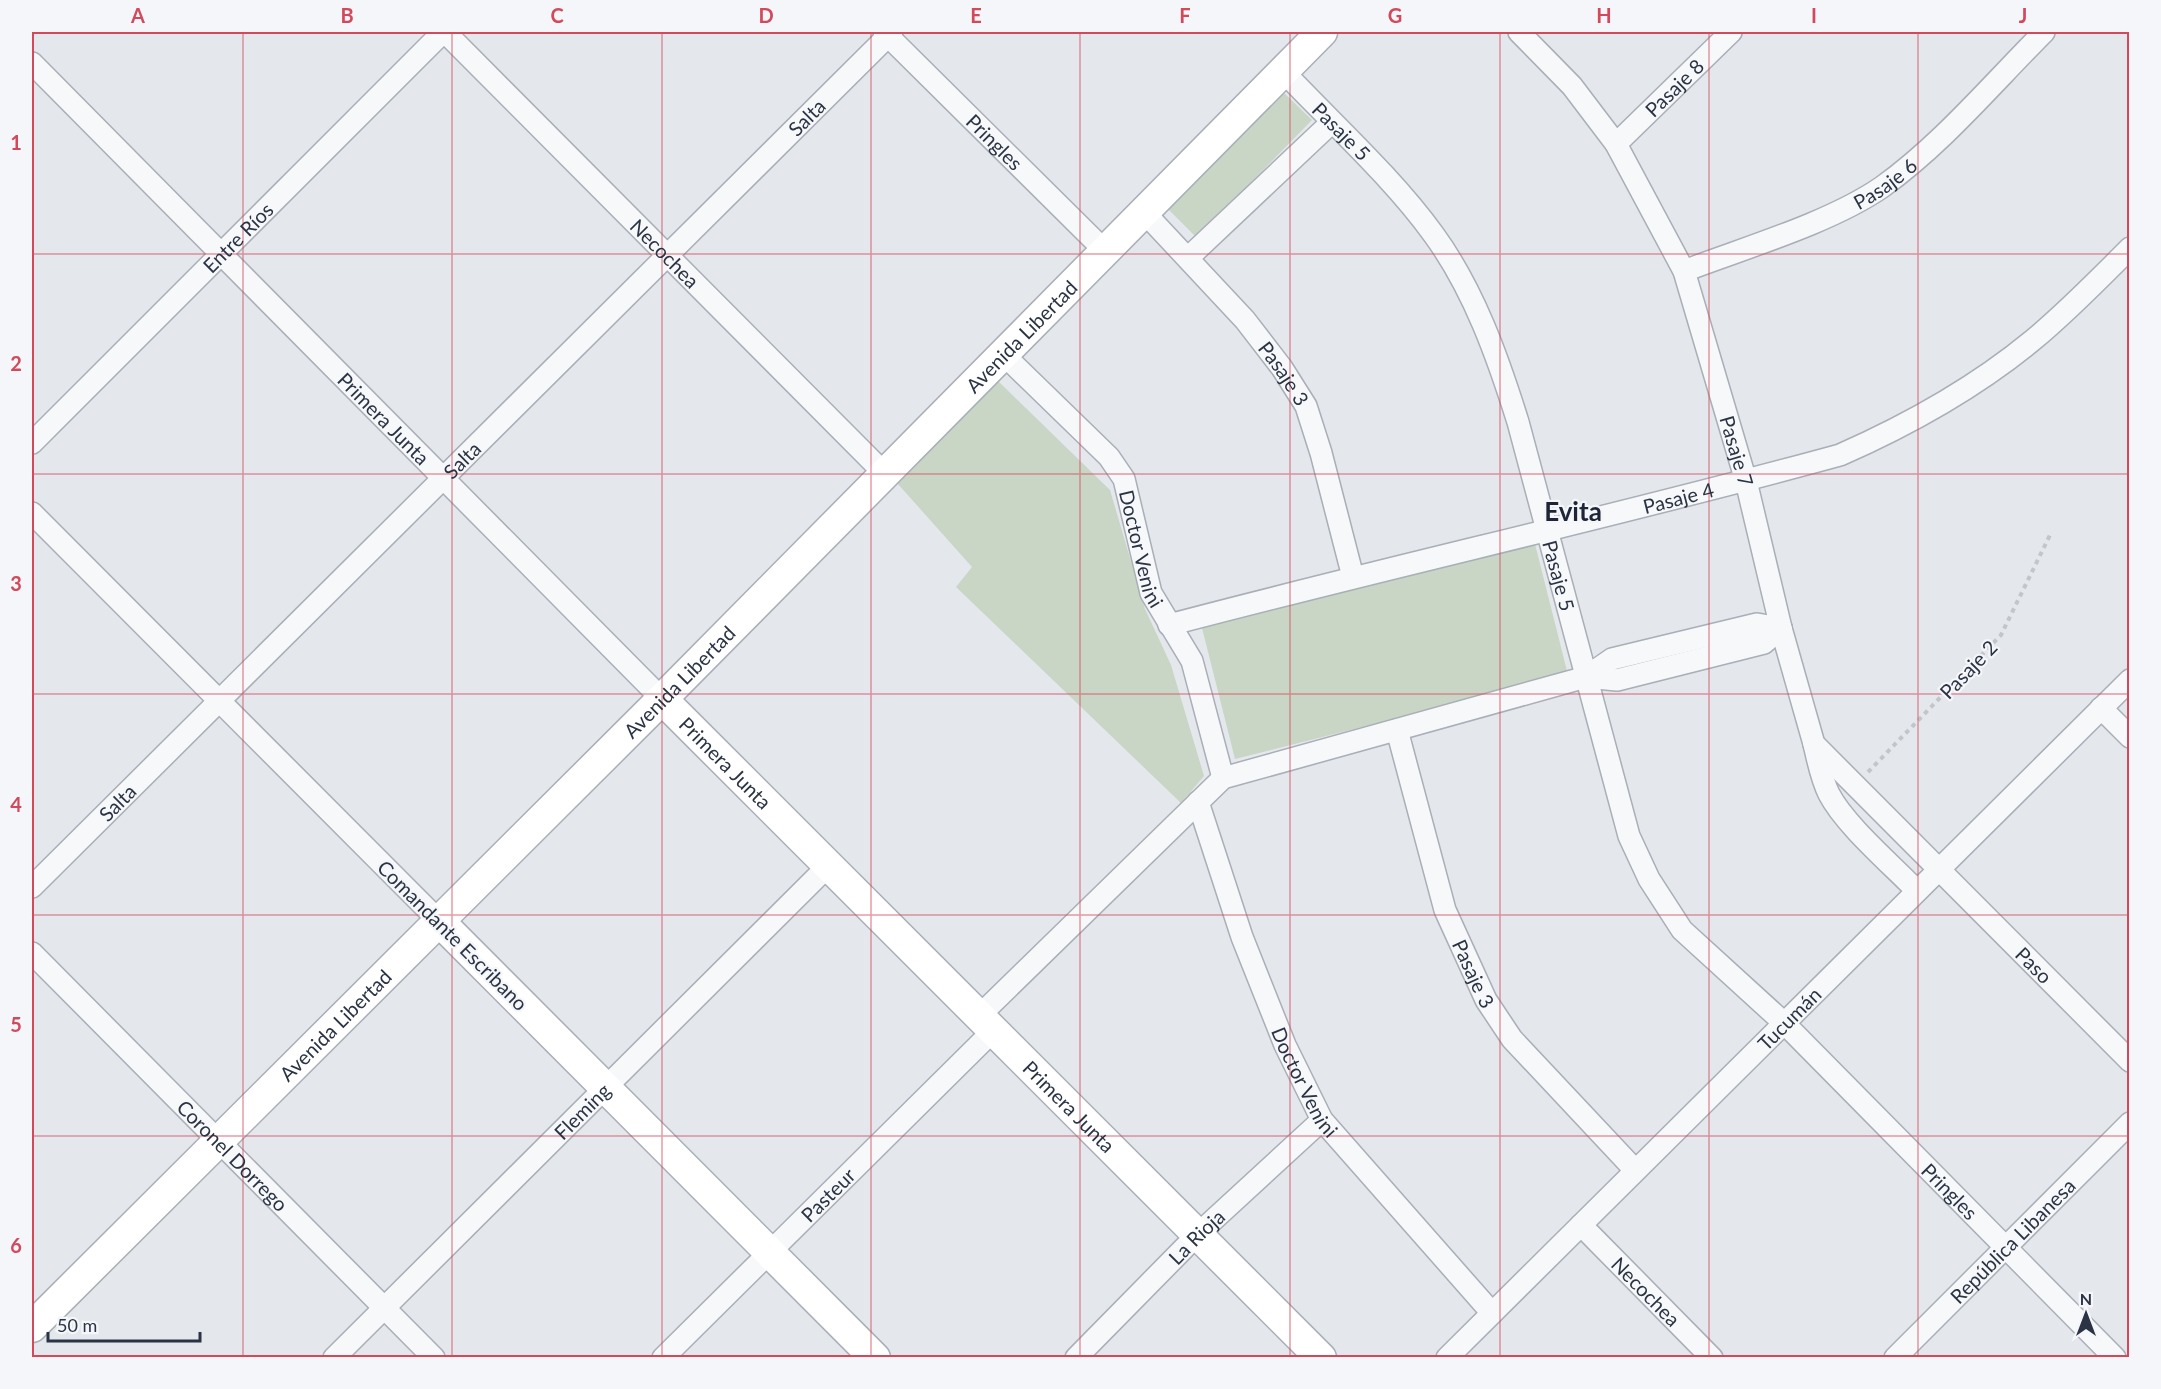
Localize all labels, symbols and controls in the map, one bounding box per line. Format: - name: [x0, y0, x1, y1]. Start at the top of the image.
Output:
- text: A: [130, 3, 145, 27]
- text: B: [340, 3, 354, 27]
- text: C: [550, 3, 564, 27]
- text: D: [758, 3, 774, 27]
- text: E: [970, 3, 982, 27]
- text: F: [1179, 3, 1191, 27]
- text: G: [1388, 3, 1402, 27]
- text: H: [1596, 3, 1612, 27]
- text: I: [1811, 3, 1817, 27]
- text: J: [2019, 3, 2027, 27]
- street label: Pasaje 8: [1640, 54, 1708, 121]
- street label: Salta: [783, 94, 830, 141]
- street label: Pasaje 5: [1308, 97, 1376, 165]
- street label: Pringles: [962, 109, 1028, 175]
- text: 1: [10, 130, 22, 154]
- street label: Pasaje 6: [1849, 153, 1922, 214]
- street label: Entre Ríos: [198, 197, 278, 277]
- street label: Necochea: [626, 214, 704, 293]
- street label: Avenida Libertad: [960, 275, 1082, 397]
- street label: Pasaje 3: [1254, 336, 1314, 410]
- text: 2: [10, 351, 22, 375]
- street label: Primera Junta: [333, 367, 435, 469]
- street label: Pasaje 7: [1715, 413, 1759, 489]
- street label: Salta: [438, 436, 485, 483]
- street label: Pasaje 4: [1640, 477, 1717, 518]
- street label: Doctor Venini: [1115, 487, 1169, 612]
- district label: Evita: [1544, 495, 1602, 527]
- street label: Pasaje 5: [1538, 537, 1580, 614]
- text: 3: [10, 571, 22, 595]
- street label: Avenida Libertad: [618, 621, 740, 743]
- street label: Pasaje 2: [1934, 635, 2002, 703]
- street label: Primera Junta: [675, 712, 777, 814]
- street label: Salta: [94, 779, 141, 826]
- text: 4: [10, 792, 22, 816]
- street label: Comandante Escribano: [373, 855, 533, 1015]
- street label: Pasaje 3: [1448, 936, 1500, 1012]
- street label: Paso: [2011, 942, 2057, 988]
- street label: Avenida Libertad: [274, 964, 396, 1086]
- street label: Tucumán: [1753, 982, 1826, 1055]
- text: 5: [10, 1012, 22, 1036]
- street label: Doctor Venini: [1267, 1023, 1343, 1142]
- street label: Primera Junta: [1018, 1055, 1120, 1157]
- street label: Fleming: [549, 1078, 615, 1144]
- street label: Coronel Dorrego: [172, 1095, 293, 1216]
- street label: Pringles: [1917, 1158, 1983, 1224]
- street label: Pasteur: [796, 1162, 860, 1227]
- street label: República Libanesa: [1945, 1173, 2080, 1308]
- street label: La Rioja: [1163, 1204, 1229, 1269]
- text: 6: [10, 1233, 22, 1257]
- street label: Necochea: [1607, 1252, 1686, 1331]
- north arrow: [2056, 1284, 2116, 1344]
- text: N: [2080, 1289, 2092, 1308]
- scale bar: [48, 1305, 200, 1343]
- text: 50 m: [57, 1314, 97, 1336]

